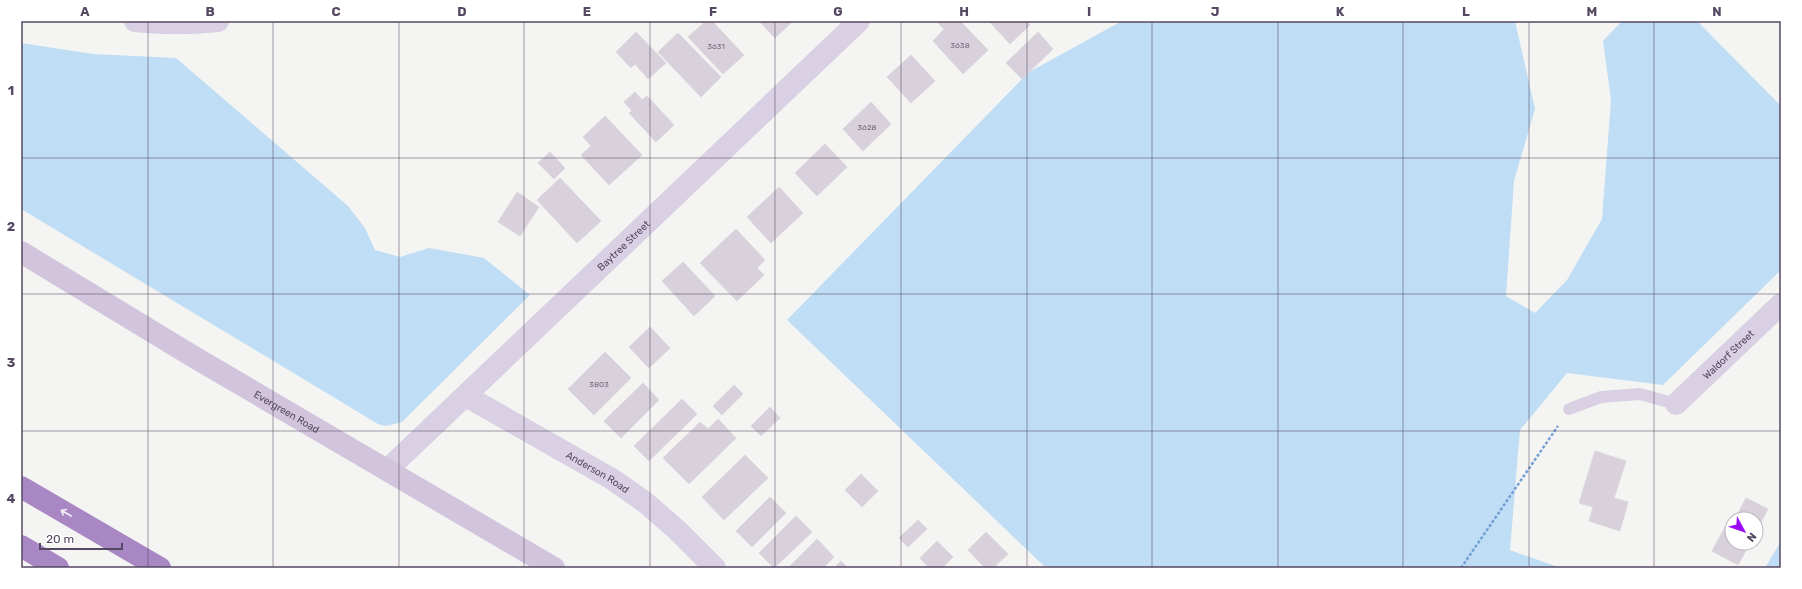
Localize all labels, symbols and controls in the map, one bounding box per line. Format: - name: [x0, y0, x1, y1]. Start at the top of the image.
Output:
- text: A: [80, 4, 90, 19]
- text: B: [205, 4, 215, 19]
- text: C: [331, 4, 341, 19]
- text: D: [457, 4, 467, 19]
- text: E: [583, 4, 591, 19]
- text: F: [709, 4, 717, 19]
- text: G: [833, 4, 843, 19]
- text: H: [959, 4, 969, 19]
- text: I: [1087, 4, 1091, 19]
- text: J: [1211, 4, 1219, 19]
- text: K: [1336, 4, 1345, 19]
- text: L: [1462, 4, 1470, 19]
- text: M: [1587, 4, 1597, 19]
- text: N: [1712, 4, 1722, 19]
- house number: 3638: [950, 41, 970, 50]
- house number: 3631: [707, 42, 725, 51]
- text: 1: [8, 83, 14, 98]
- house number: 3628: [857, 123, 877, 132]
- street label: Baytree Street: [595, 218, 653, 274]
- text: 2: [7, 219, 15, 234]
- street label: Waldorf Street: [1701, 328, 1757, 382]
- text: 3: [7, 355, 16, 370]
- house number: 3803: [589, 380, 609, 389]
- street label: Evergreen Road: [252, 388, 321, 436]
- street label: Anderson Road: [564, 449, 631, 496]
- text: 4: [7, 491, 16, 506]
- one-way arrow: [60, 509, 72, 517]
- north arrow: [1724, 511, 1764, 551]
- scale bar: [40, 525, 122, 551]
- text: N: [1744, 530, 1759, 544]
- text: 20 m: [46, 532, 74, 546]

